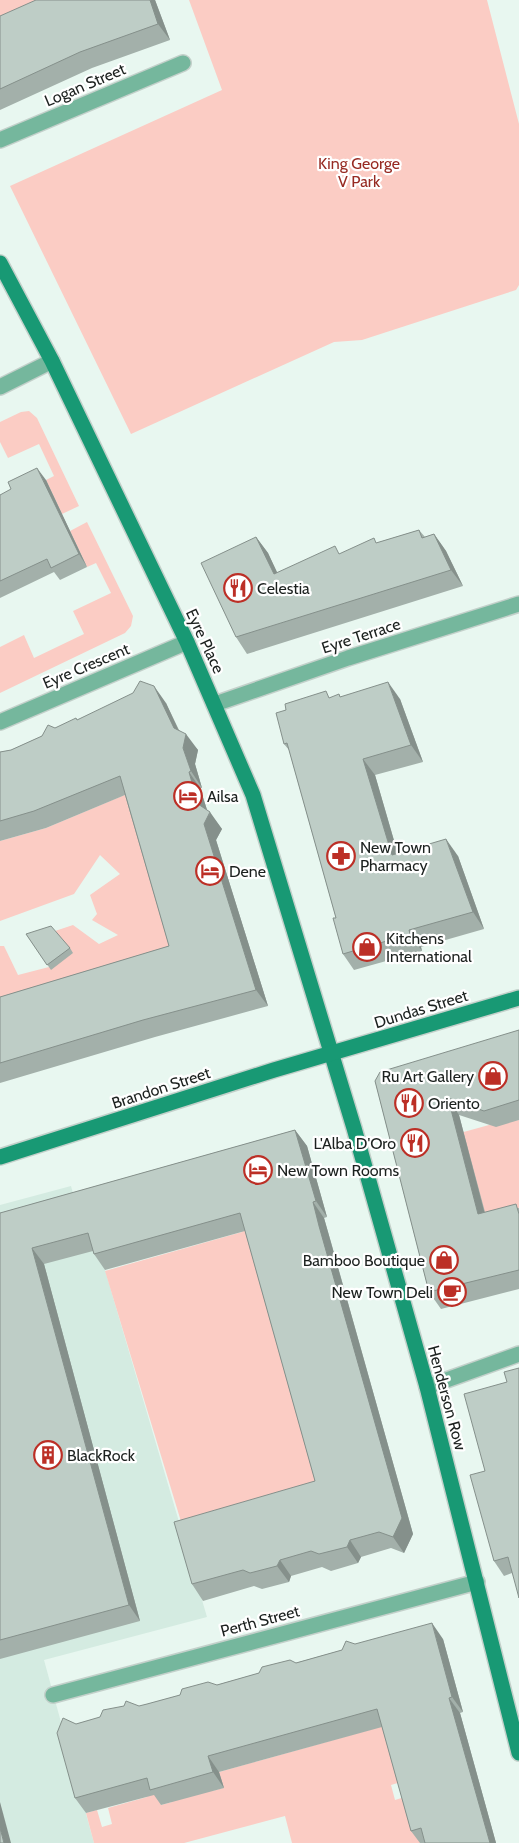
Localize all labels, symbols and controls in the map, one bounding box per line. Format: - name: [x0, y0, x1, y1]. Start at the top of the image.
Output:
- street label: Logan Street: [42, 59, 129, 111]
- park label: King George V Park: [318, 154, 400, 191]
- restaurant icon: Celestia: [223, 573, 253, 603]
- place label: Celestia: [257, 579, 310, 598]
- street label: Eyre Place: [182, 606, 228, 676]
- street label: Eyre Terrace: [319, 614, 403, 658]
- street label: Eyre Crescent: [40, 639, 133, 693]
- hotel icon: Ailsa: [173, 781, 203, 811]
- place label: Ailsa: [207, 787, 239, 806]
- place label: New Town Pharmacy: [360, 838, 431, 875]
- pharmacy icon: New Town Pharmacy: [326, 841, 356, 871]
- hotel icon: Dene: [195, 856, 225, 886]
- place label: Dene: [229, 862, 266, 881]
- place label: Kitchens International: [386, 929, 472, 966]
- shop icon: Kitchens International: [352, 932, 382, 962]
- street label: Dundas Street: [372, 986, 471, 1032]
- shop icon: Ru Art Gallery: [478, 1061, 508, 1091]
- street label: Brandon Street: [109, 1063, 213, 1113]
- place label: Ru Art Gallery: [381, 1067, 474, 1086]
- restaurant icon: Oriento: [394, 1088, 424, 1118]
- place label: Oriento: [428, 1094, 480, 1113]
- restaurant icon: L'Alba D'Oro: [400, 1128, 430, 1158]
- place label: L'Alba D'Oro: [313, 1134, 396, 1153]
- hotel icon: New Town Rooms: [243, 1155, 273, 1185]
- place label: New Town Rooms: [277, 1161, 400, 1180]
- shop icon: Bamboo Boutique: [429, 1245, 459, 1275]
- place label: Bamboo Boutique: [303, 1251, 425, 1270]
- cafe icon: New Town Deli: [437, 1277, 467, 1307]
- place label: New Town Deli: [332, 1283, 433, 1302]
- street label: Henderson Row: [424, 1343, 470, 1453]
- building icon: BlackRock: [33, 1440, 63, 1470]
- place label: BlackRock: [67, 1446, 136, 1465]
- street label: Perth Street: [218, 1601, 302, 1641]

